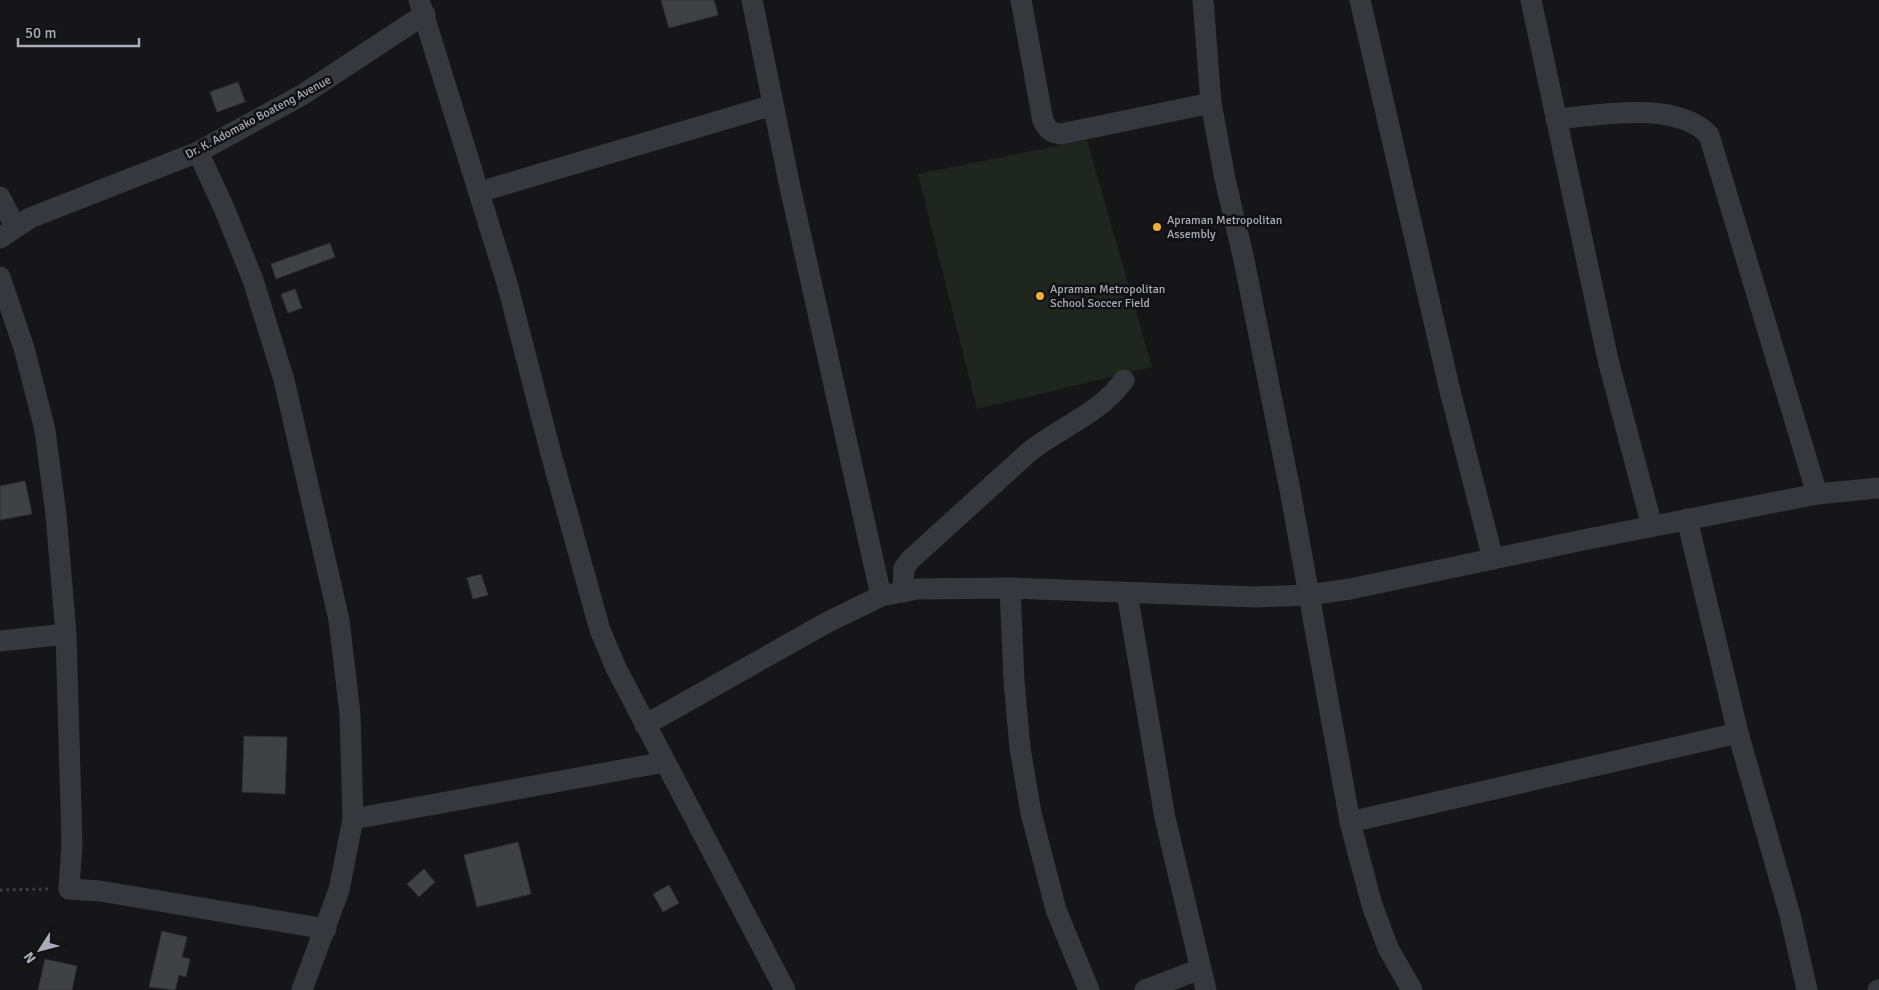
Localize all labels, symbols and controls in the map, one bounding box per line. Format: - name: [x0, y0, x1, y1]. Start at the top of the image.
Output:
- scale bar: [18, 15, 139, 47]
- text: 50 m: [25, 24, 56, 42]
- street label: Dr. K. Adomako Boateng Avenue: [183, 73, 334, 162]
- place label: Apraman Metropolitan Assembly: [1167, 213, 1282, 242]
- marker: Apraman Metropolitan Assembly: [1151, 221, 1163, 233]
- place label: Apraman Metropolitan School Soccer Field: [1050, 282, 1165, 311]
- marker: Apraman Metropolitan School Soccer Field: [1034, 290, 1046, 302]
- north arrow: [15, 925, 65, 975]
- text: N: [20, 948, 40, 966]

